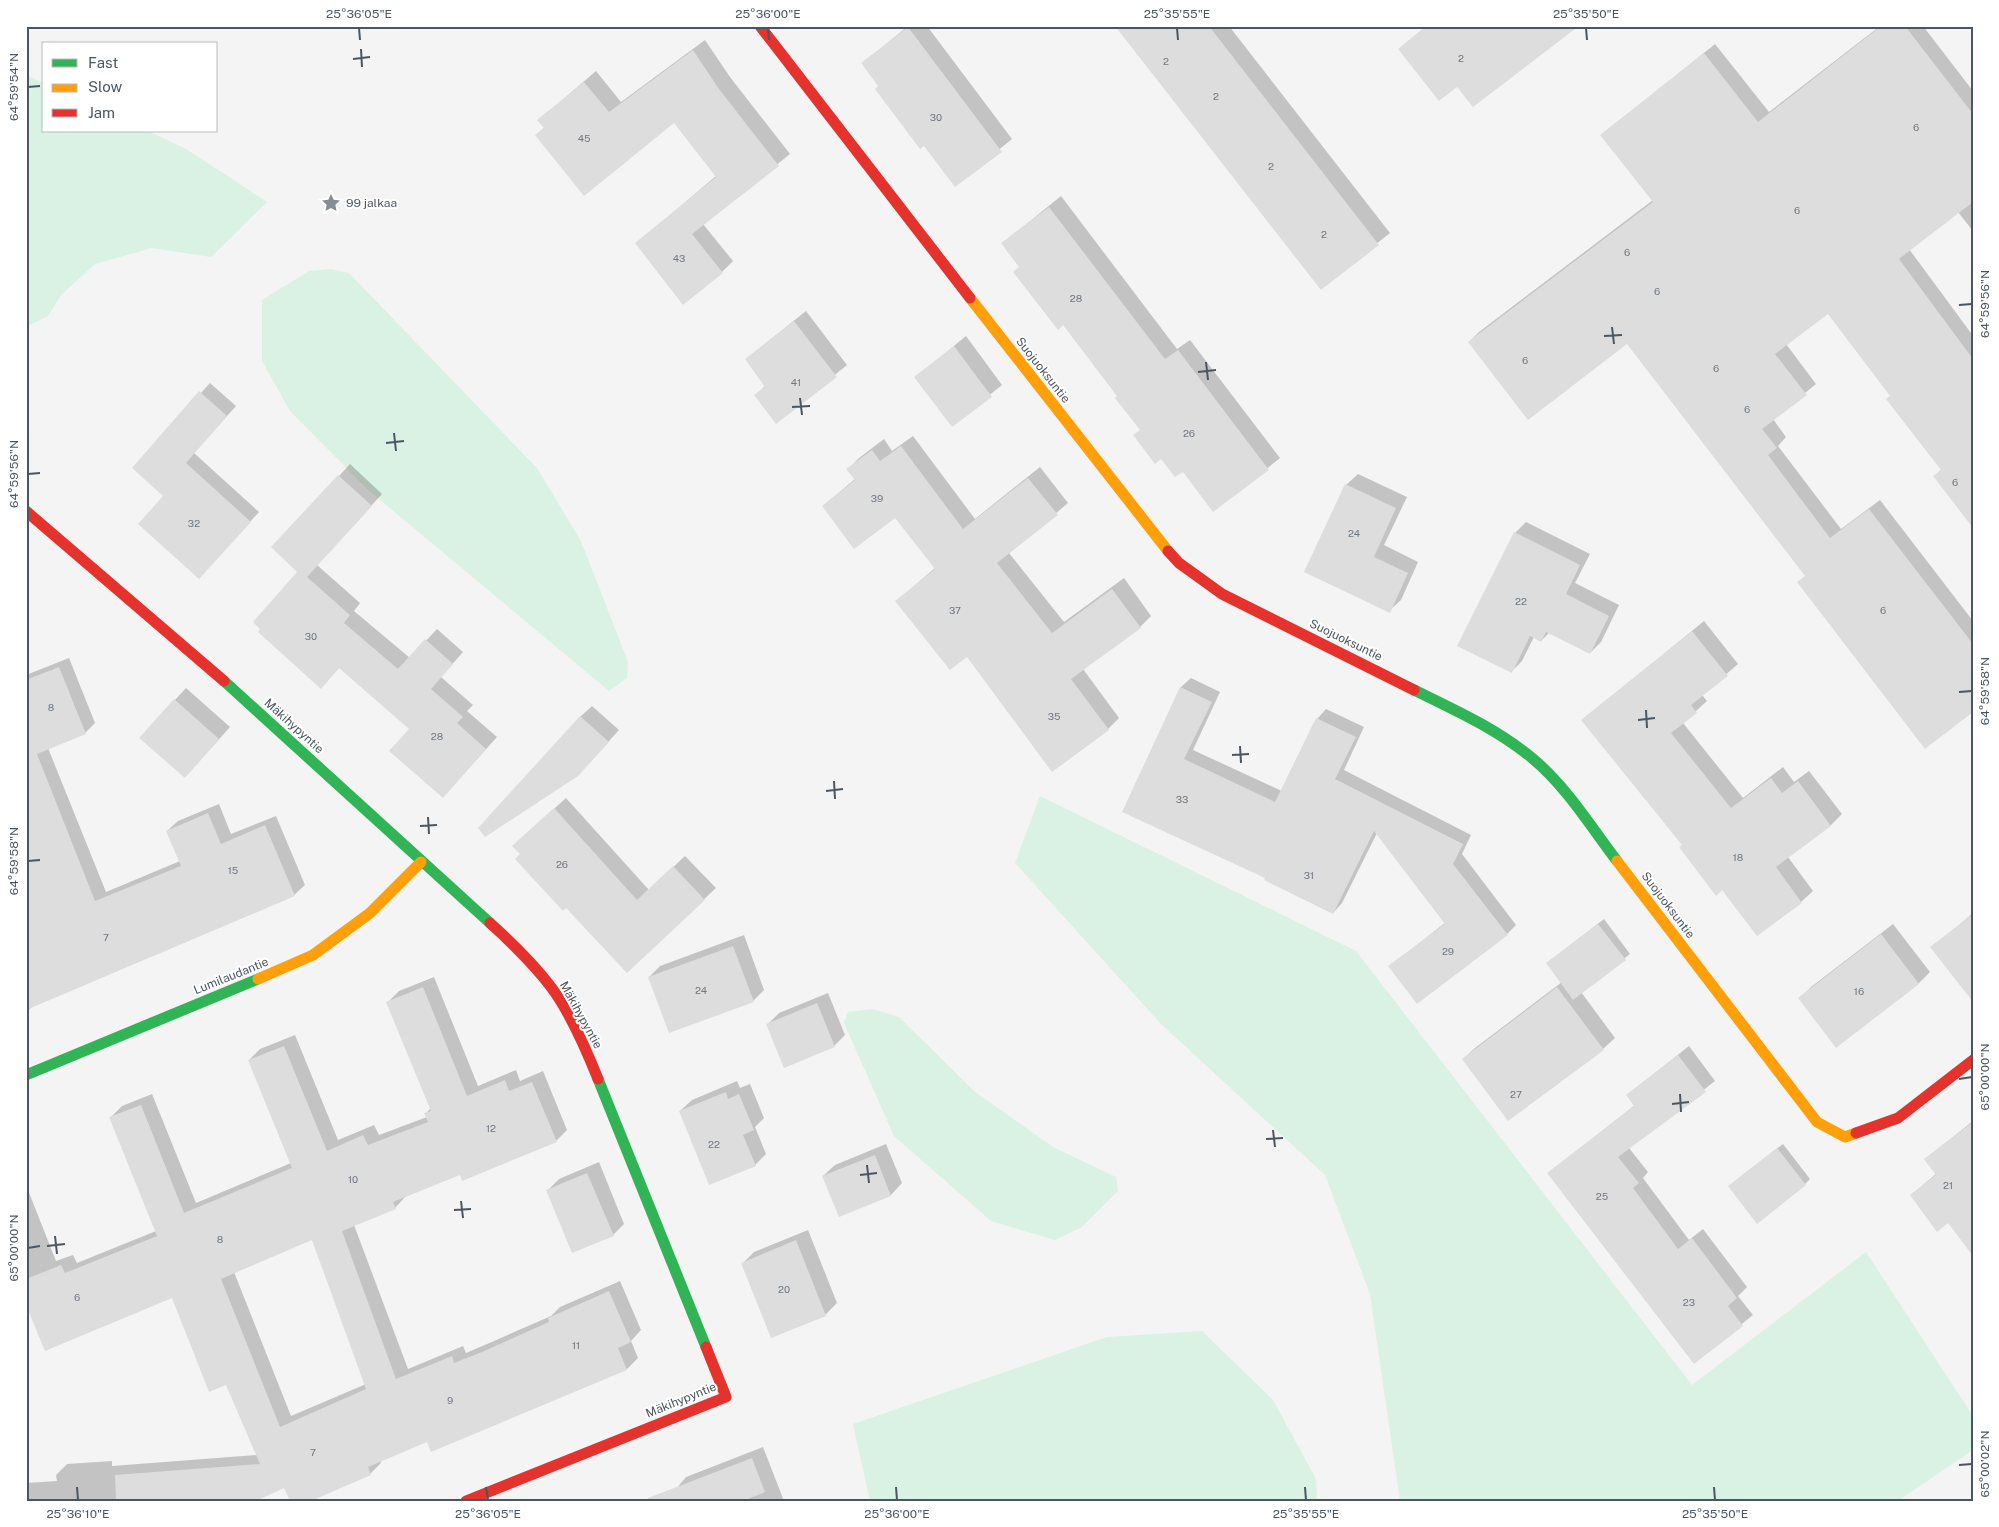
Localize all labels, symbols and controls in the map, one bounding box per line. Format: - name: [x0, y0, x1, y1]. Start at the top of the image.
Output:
- text: 25°36'05"E: [326, 7, 392, 21]
- text: 25°36'00"E: [735, 7, 801, 21]
- text: 25°35'55"E: [1144, 7, 1210, 21]
- text: 25°35'50"E: [1553, 7, 1619, 21]
- legend: [42, 42, 218, 132]
- house number: 2: [1458, 52, 1464, 64]
- text: 64°59'54"N: [7, 53, 21, 121]
- text: Fast: [88, 54, 118, 71]
- house number: 2: [1163, 55, 1169, 67]
- text: Slow: [88, 78, 123, 95]
- house number: 2: [1213, 90, 1219, 102]
- text: Jam: [88, 104, 115, 121]
- house number: 30: [930, 111, 942, 123]
- house number: 6: [1913, 121, 1919, 133]
- house number: 45: [578, 132, 590, 144]
- house number: 2: [1268, 160, 1274, 172]
- place icon: 99 jalkaa: [320, 192, 342, 214]
- place label: 99 jalkaa: [346, 196, 397, 210]
- house number: 6: [1794, 204, 1800, 216]
- house number: 2: [1321, 228, 1327, 240]
- house number: 6: [1624, 246, 1630, 258]
- house number: 43: [673, 252, 685, 264]
- text: 64°59'56"N: [1978, 270, 1992, 338]
- house number: 6: [1654, 285, 1660, 297]
- house number: 28: [1070, 292, 1082, 304]
- street label: Suojuoksuntie: [1013, 334, 1073, 406]
- house number: 6: [1522, 354, 1528, 366]
- house number: 6: [1713, 362, 1719, 374]
- house number: 41: [791, 376, 801, 388]
- house number: 6: [1744, 403, 1750, 415]
- house number: 26: [1183, 427, 1195, 439]
- text: 64°59'56"N: [7, 440, 21, 508]
- house number: 6: [1952, 476, 1958, 488]
- house number: 39: [871, 492, 883, 504]
- house number: 32: [188, 517, 200, 529]
- house number: 24: [1348, 527, 1360, 539]
- house number: 22: [1515, 595, 1527, 607]
- house number: 37: [949, 604, 961, 616]
- house number: 6: [1880, 604, 1886, 616]
- street label: Suojuoksuntie: [1307, 616, 1385, 664]
- house number: 30: [305, 630, 317, 642]
- text: 64°59'58"N: [1978, 657, 1992, 725]
- street label: Mäkihypyntie: [262, 696, 327, 756]
- house number: 8: [48, 701, 54, 713]
- house number: 35: [1048, 710, 1060, 722]
- house number: 28: [431, 730, 443, 742]
- house number: 33: [1176, 793, 1188, 805]
- text: 64°59'58"N: [7, 827, 21, 895]
- house number: 18: [1733, 851, 1743, 863]
- house number: 26: [556, 858, 568, 870]
- house number: 15: [228, 864, 238, 876]
- house number: 31: [1304, 869, 1314, 881]
- street label: Suojuoksuntie: [1638, 869, 1698, 941]
- house number: 7: [103, 931, 109, 943]
- house number: 29: [1442, 945, 1454, 957]
- street label: Lumilaudantie: [192, 955, 271, 997]
- street label: Mäkihypyntie: [557, 979, 605, 1051]
- house number: 24: [695, 984, 707, 996]
- house number: 16: [1854, 985, 1864, 997]
- text: 65°00'00"N: [1978, 1043, 1992, 1111]
- house number: 27: [1510, 1088, 1522, 1100]
- house number: 12: [486, 1122, 496, 1134]
- house number: 22: [708, 1138, 720, 1150]
- house number: 10: [348, 1173, 358, 1185]
- house number: 21: [1943, 1179, 1953, 1191]
- house number: 25: [1596, 1190, 1608, 1202]
- text: 65°00'00"N: [7, 1214, 21, 1282]
- house number: 8: [217, 1233, 223, 1245]
- house number: 20: [778, 1283, 790, 1295]
- house number: 6: [74, 1291, 80, 1303]
- house number: 23: [1683, 1296, 1695, 1308]
- house number: 11: [572, 1339, 580, 1351]
- street label: Mäkihypyntie: [644, 1379, 718, 1420]
- house number: 9: [447, 1394, 453, 1406]
- text: 65°00'02"N: [1978, 1431, 1992, 1497]
- house number: 7: [310, 1446, 316, 1458]
- text: 25°36'10"E: [46, 1507, 110, 1521]
- text: 25°36'05"E: [455, 1507, 521, 1521]
- text: 25°36'00"E: [864, 1507, 930, 1521]
- text: 25°35'55"E: [1273, 1507, 1339, 1521]
- text: 25°35'50"E: [1682, 1507, 1748, 1521]

